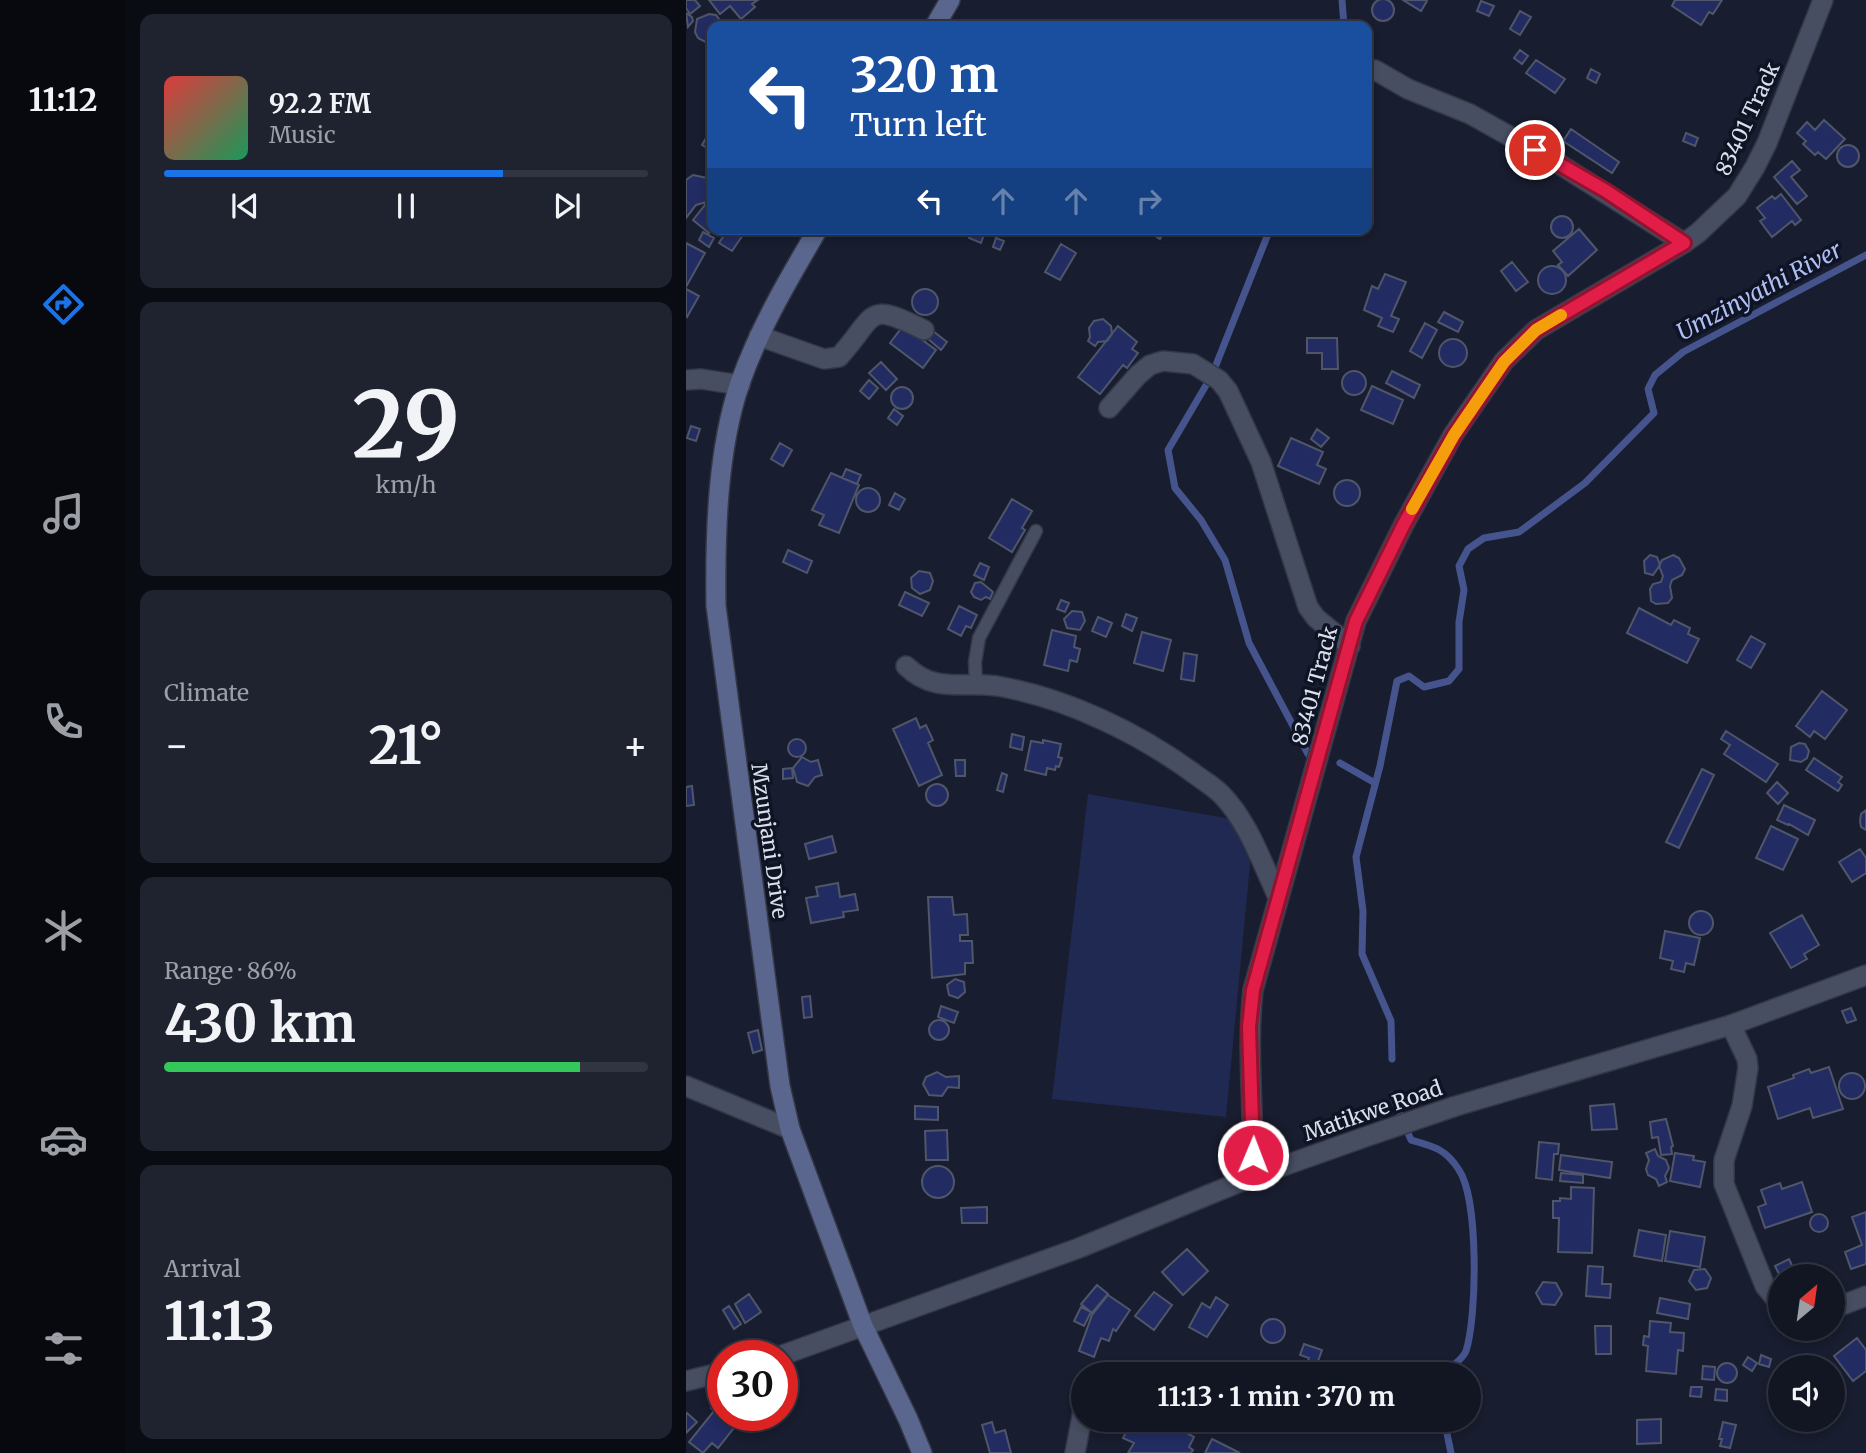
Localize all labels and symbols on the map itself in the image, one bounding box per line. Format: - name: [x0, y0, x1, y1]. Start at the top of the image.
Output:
- street label: 83401 Track: [1710, 57, 1786, 180]
- pin: [1505, 120, 1565, 180]
- water label: Umzinyathi River: [1671, 235, 1847, 346]
- street label: 83401 Track: [1286, 623, 1344, 748]
- street label: Mzunjani Drive: [745, 761, 794, 920]
- street label: Matikwe Road: [1300, 1074, 1446, 1147]
- position arrow: [1216, 1118, 1290, 1192]
- north arrow: [1768, 1264, 1844, 1340]
- speed limit sign: 30: [707, 1340, 798, 1431]

